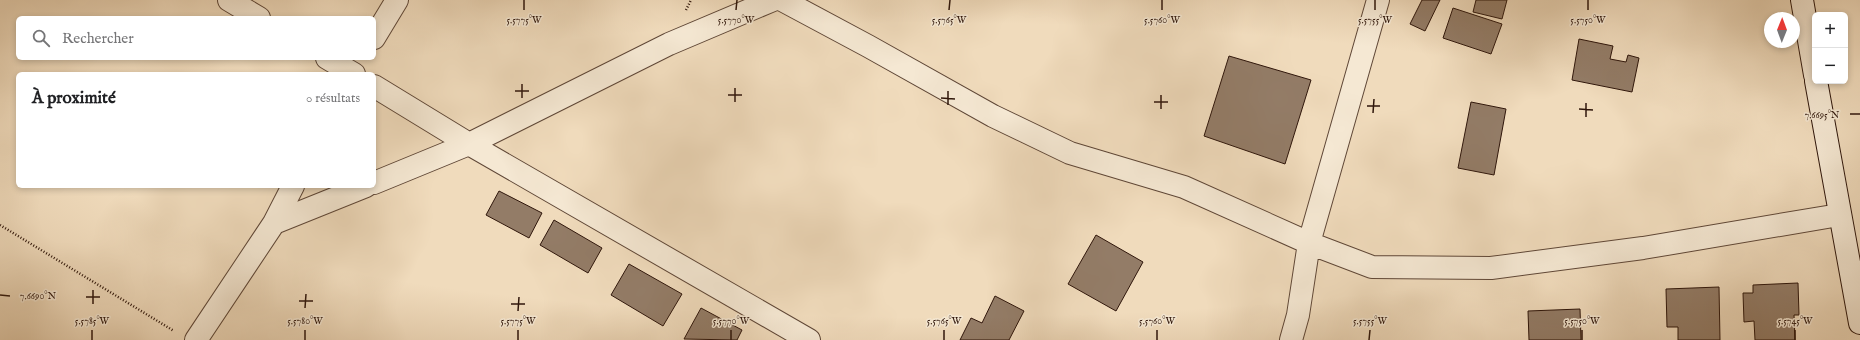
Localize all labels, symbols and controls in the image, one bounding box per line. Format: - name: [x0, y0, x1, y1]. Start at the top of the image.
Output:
- north arrow: [1764, 12, 1800, 48]
- map controls: [1812, 12, 1848, 84]
- button: +: [1812, 12, 1848, 48]
- text: 5.5775°W: [506, 14, 542, 27]
- text: 5.5770°W: [718, 14, 755, 27]
- text: 5.5765°W: [932, 14, 967, 27]
- text: 5.5760°W: [1144, 14, 1180, 27]
- text: 5.5755°W: [1358, 14, 1392, 27]
- text: 5.5750°W: [1570, 14, 1606, 27]
- search box: [16, 16, 376, 60]
- icon: search: [30, 27, 52, 49]
- text: Rechercher: [62, 29, 134, 48]
- button: −: [1812, 48, 1848, 84]
- text: À proximité: [32, 88, 116, 109]
- text: 0 résultats: [306, 90, 360, 107]
- text: 7.6695°N: [1804, 109, 1840, 122]
- text: 7.6690°N: [20, 290, 57, 303]
- text: 5.5785°W: [75, 315, 110, 328]
- text: 5.5780°W: [287, 315, 323, 328]
- text: 5.5775°W: [500, 315, 536, 328]
- text: 5.5770°W: [713, 315, 750, 328]
- text: 5.5765°W: [927, 315, 962, 328]
- text: 5.5760°W: [1139, 315, 1175, 328]
- text: 5.5755°W: [1353, 315, 1387, 328]
- text: 5.5750°W: [1564, 315, 1600, 328]
- text: 5.5745°W: [1777, 315, 1813, 328]

